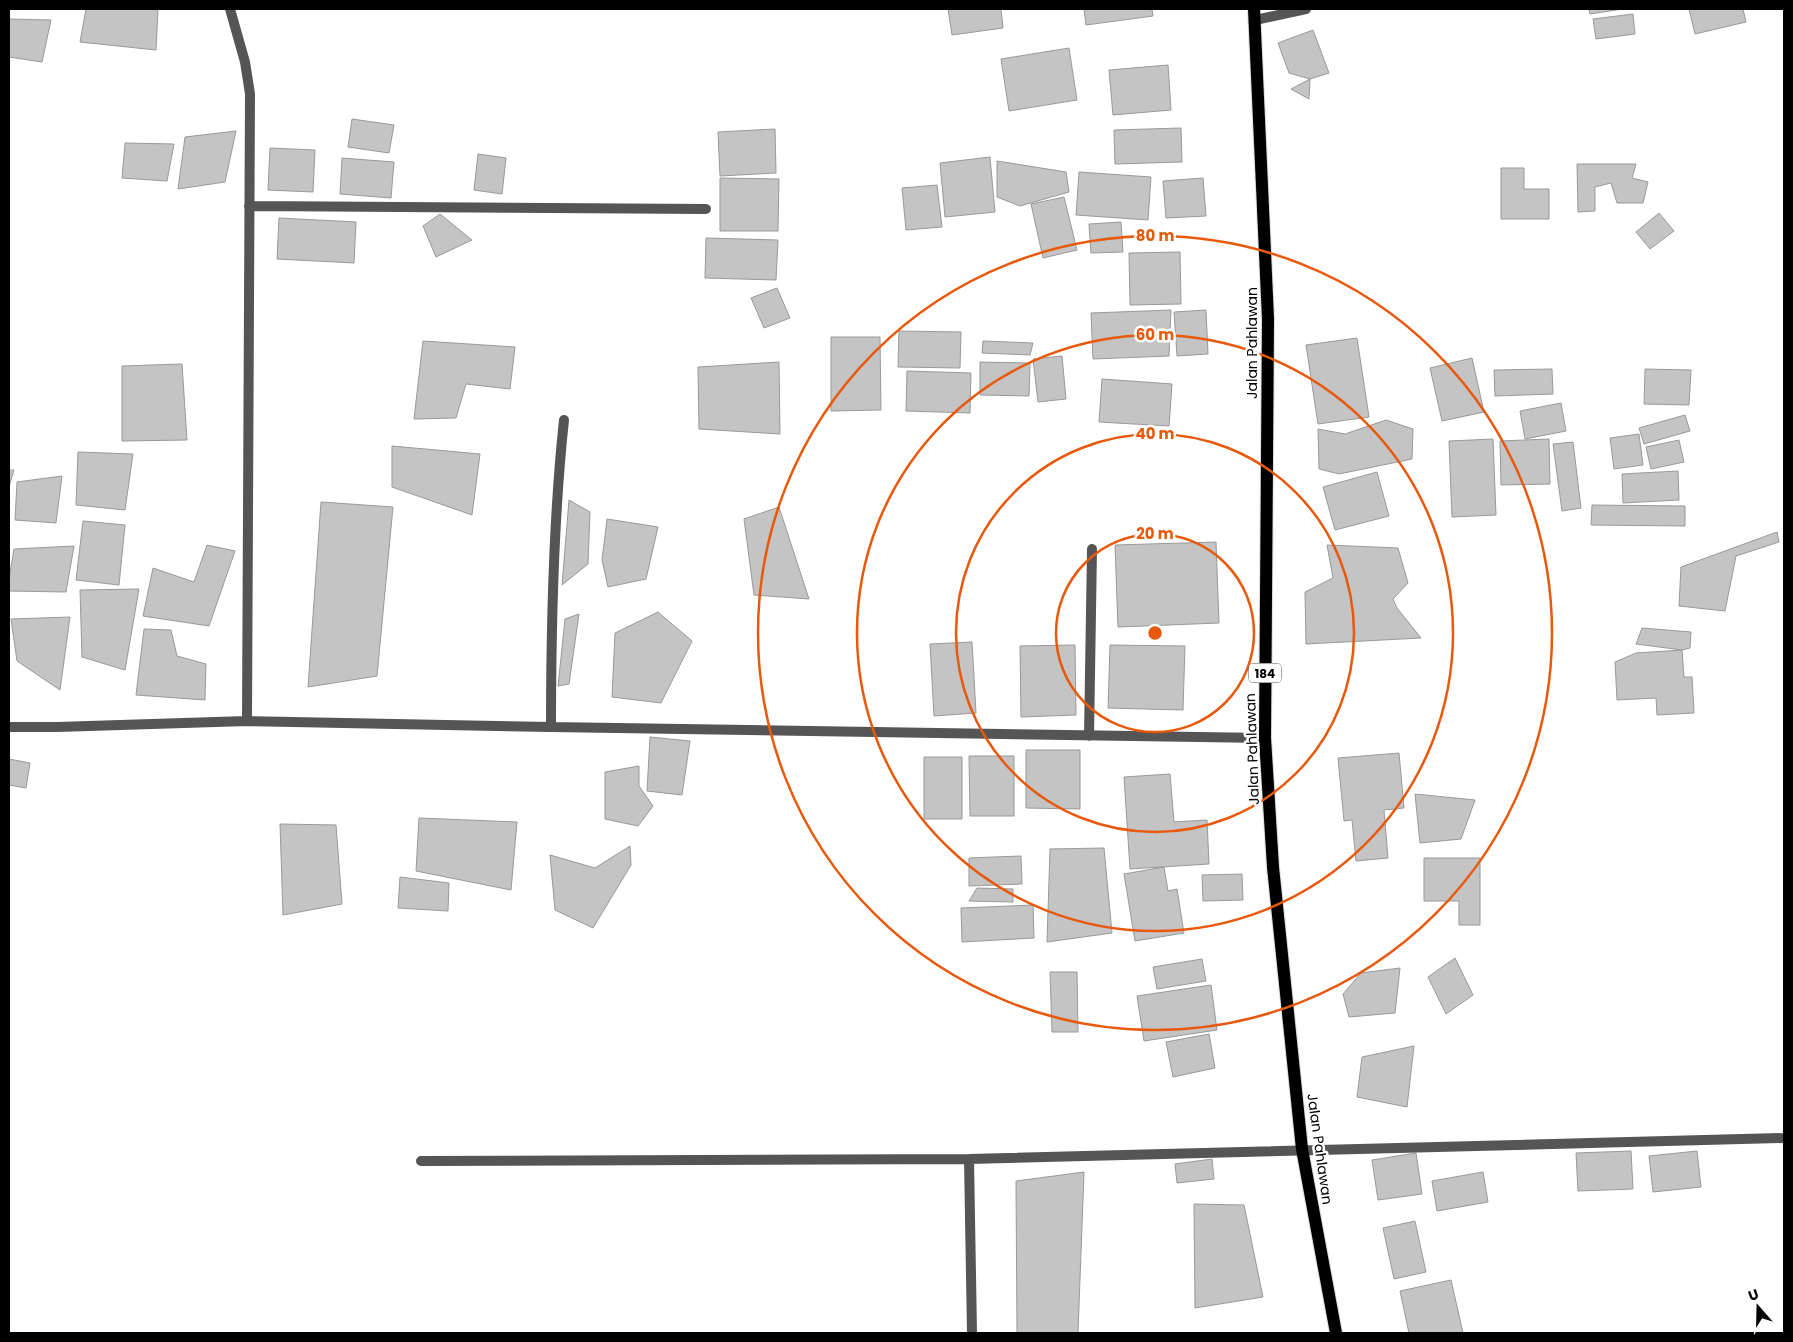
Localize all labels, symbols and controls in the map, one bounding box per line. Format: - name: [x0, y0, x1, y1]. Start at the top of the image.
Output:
- text: 80 m: [1136, 225, 1174, 246]
- street label: Jalan Pahlawan: [1242, 287, 1262, 399]
- text: 60 m: [1136, 324, 1174, 345]
- text: 40 m: [1135, 423, 1175, 444]
- text: 20 m: [1136, 523, 1174, 544]
- centre of rings: [1146, 624, 1164, 642]
- road number: 184: [1249, 664, 1281, 682]
- street label: Jalan Pahlawan: [1240, 693, 1264, 805]
- street label: Jalan Pahlawan: [1302, 1092, 1338, 1206]
- north arrow: [1733, 1282, 1783, 1332]
- text: U: [1745, 1284, 1762, 1306]

